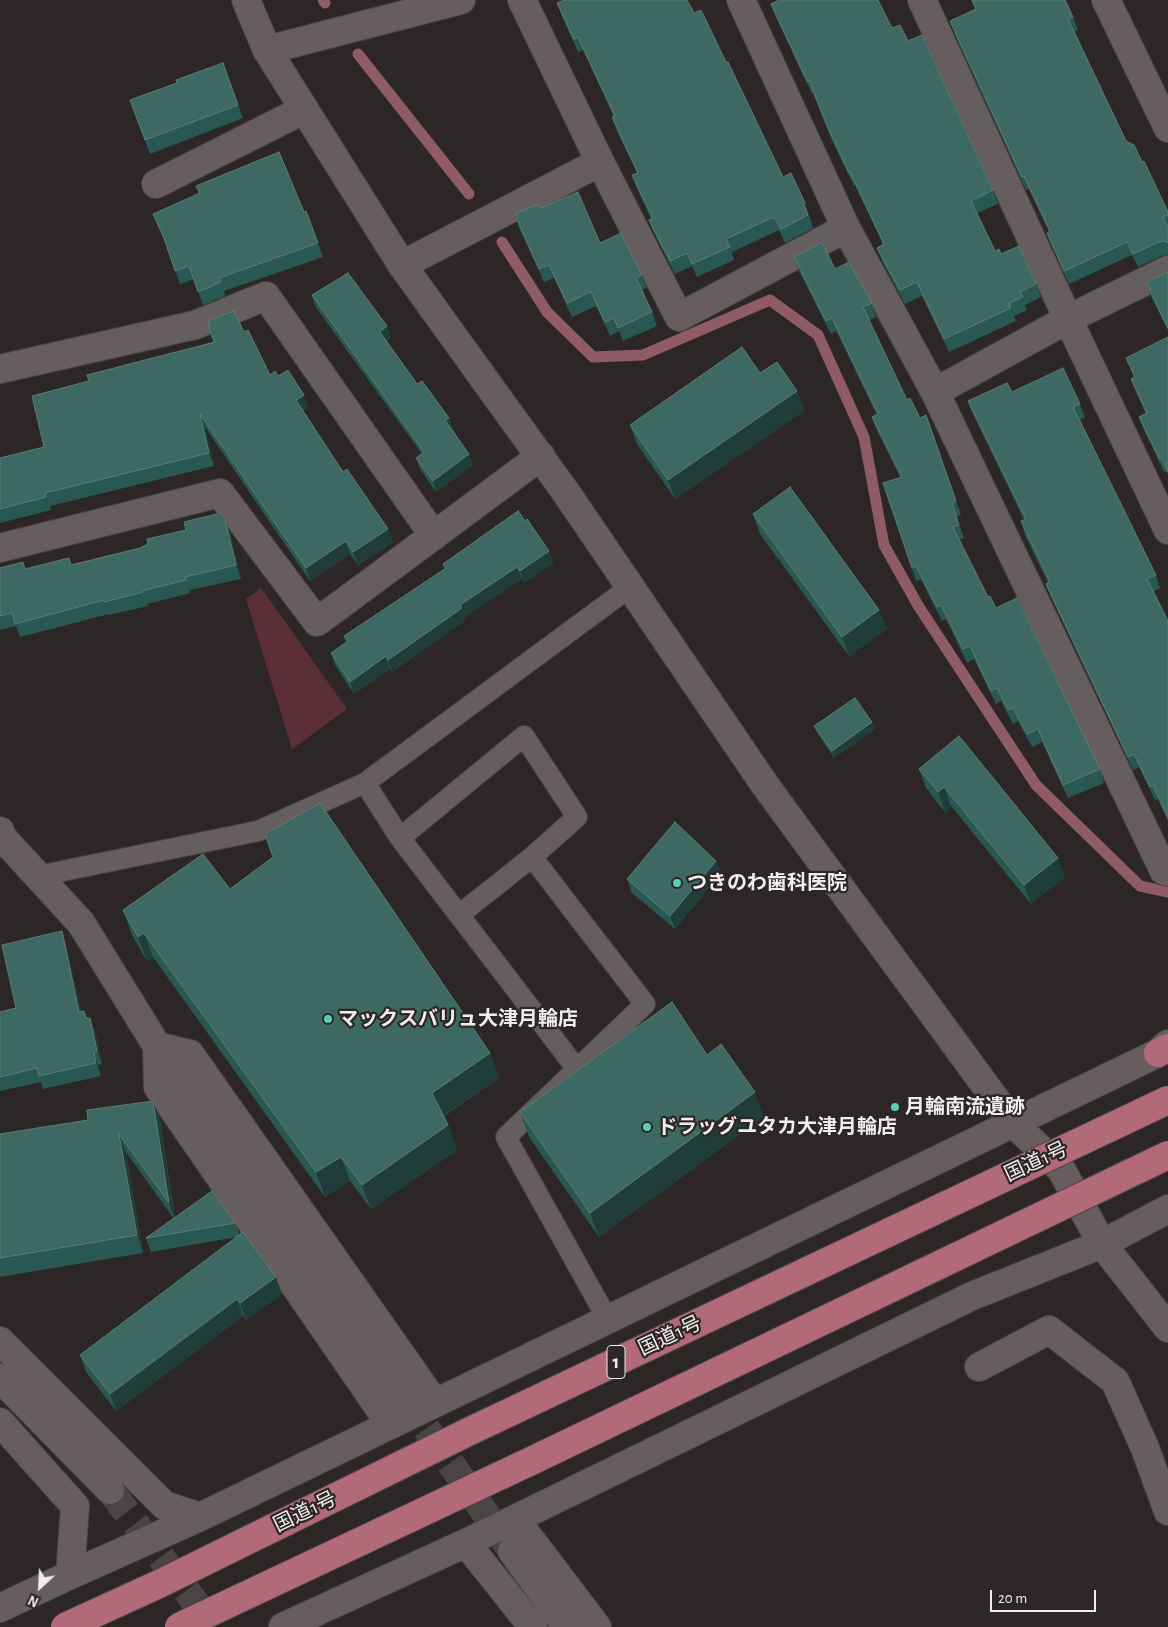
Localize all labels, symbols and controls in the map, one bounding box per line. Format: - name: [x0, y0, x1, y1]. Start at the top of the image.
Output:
- place label: つきのわ歯科医院: [687, 871, 847, 895]
- marker: つきのわ歯科医院: [671, 877, 683, 889]
- place label: マックスバリュ大津月輪店: [338, 1007, 578, 1031]
- marker: マックスバリュ大津月輪店: [322, 1013, 334, 1025]
- place label: 月輪南流遺跡: [905, 1095, 1025, 1119]
- marker: 月輪南流遺跡: [889, 1101, 901, 1113]
- place label: ドラッグユタカ大津月輪店: [657, 1115, 897, 1139]
- marker: ドラッグユタカ大津月輪店: [641, 1121, 653, 1133]
- street label: 国道1号: [1001, 1137, 1071, 1187]
- street label: 国道1号: [635, 1311, 705, 1361]
- road number: 1: [607, 1345, 625, 1378]
- street label: 国道1号: [270, 1487, 340, 1537]
- north arrow: [15, 1562, 65, 1612]
- scale bar: [993, 1580, 1099, 1612]
- text: 20 m: [998, 1591, 1027, 1606]
- text: N: [26, 1592, 41, 1609]

